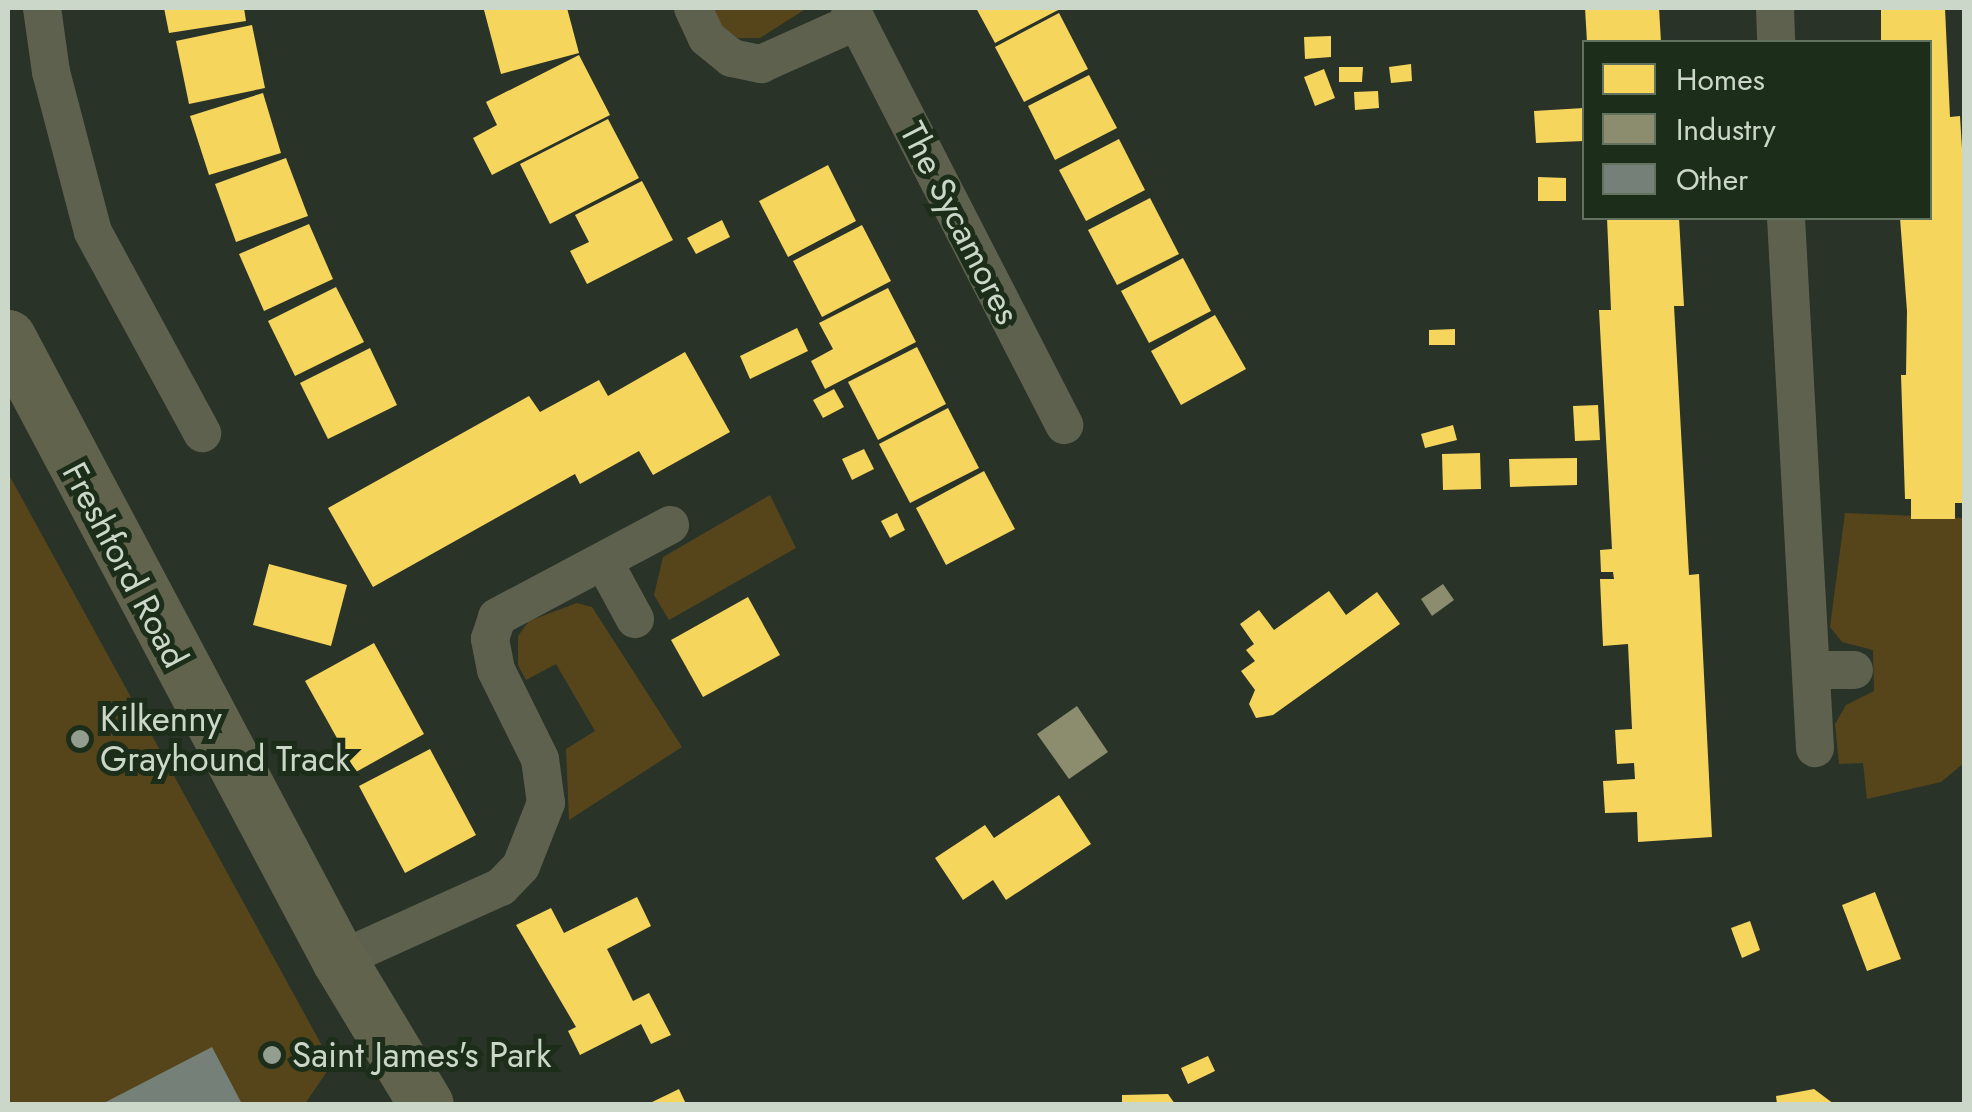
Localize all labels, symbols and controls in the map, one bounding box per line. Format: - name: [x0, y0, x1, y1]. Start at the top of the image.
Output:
- legend: [1582, 40, 1932, 220]
- text: Homes: [1676, 58, 1765, 101]
- text: Industry: [1676, 108, 1776, 151]
- street label: The Sycamores: [891, 115, 1029, 331]
- text: Other: [1676, 158, 1748, 201]
- street label: Freshford Road: [53, 455, 197, 675]
- place label: Kilkenny Grayhound Track: [100, 698, 350, 780]
- marker: Kilkenny Grayhound Track: [69, 728, 91, 750]
- place label: Saint James's Park: [292, 1034, 551, 1076]
- marker: Saint James's Park: [261, 1044, 283, 1066]

